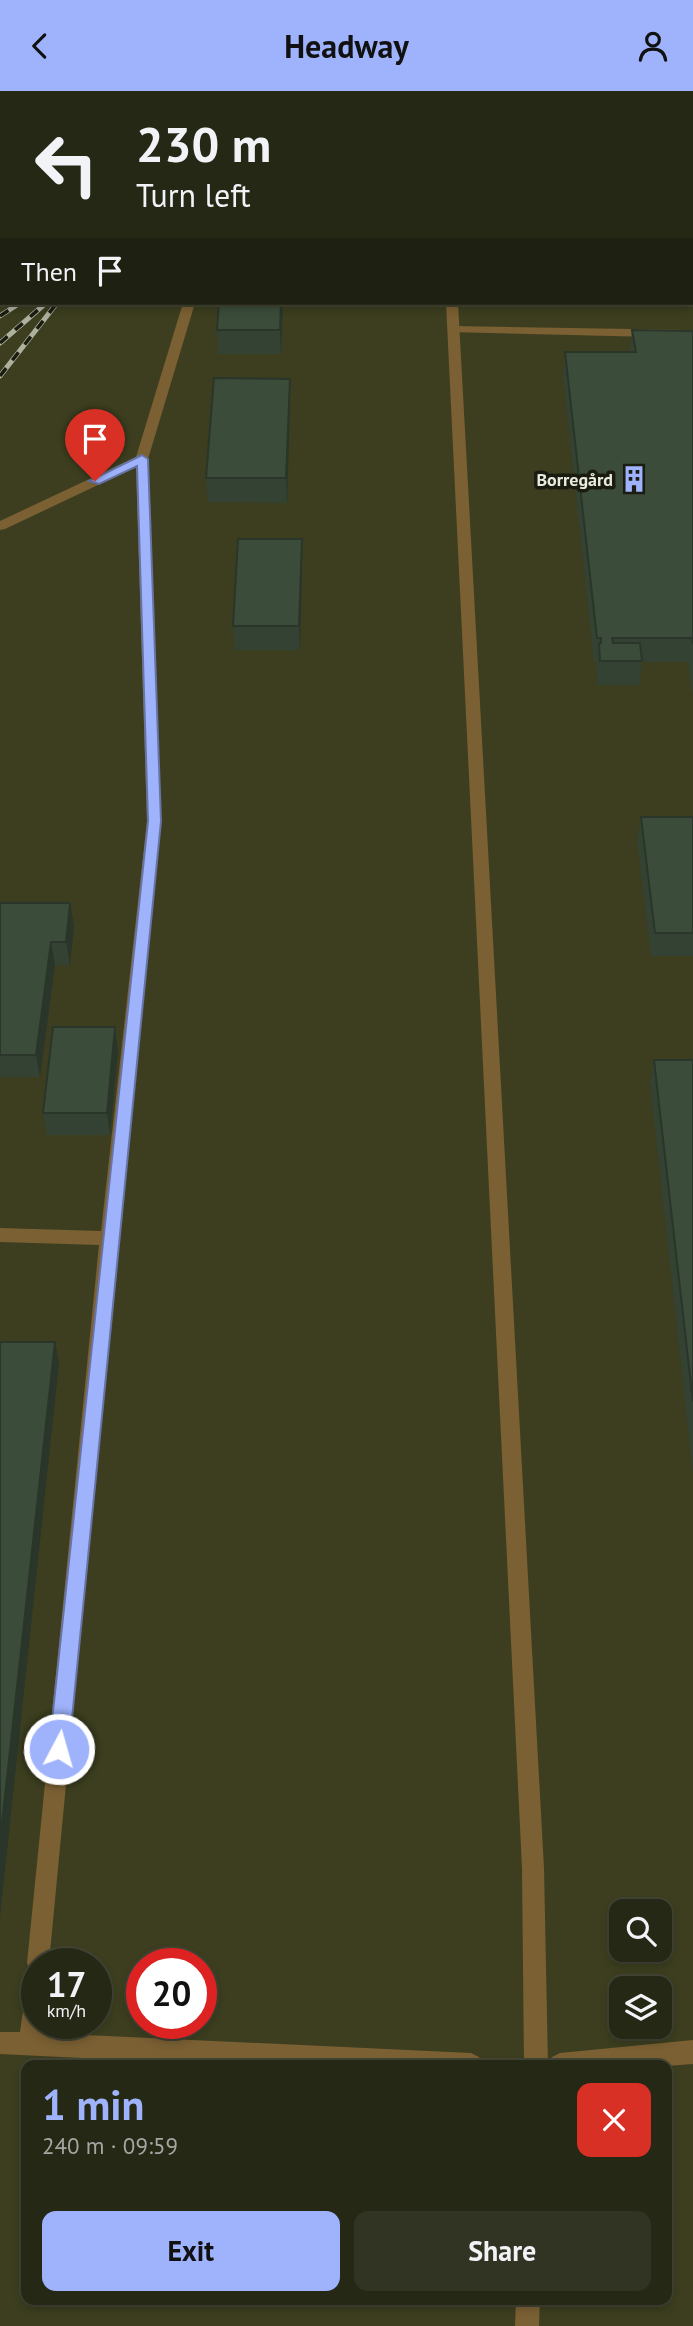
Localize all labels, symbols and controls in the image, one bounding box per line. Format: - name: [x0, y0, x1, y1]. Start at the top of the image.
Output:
- text: Headway: [284, 25, 409, 67]
- icon: back: [21, 27, 59, 65]
- icon: person: [634, 27, 672, 65]
- text: 230 m: [136, 112, 271, 176]
- icon: left: [21, 119, 112, 210]
- text: Turn left: [136, 174, 251, 216]
- icon: arrive: [91, 252, 129, 290]
- text: Then: [21, 255, 77, 288]
- pin: [65, 409, 125, 481]
- icon: arrive: [76, 420, 114, 458]
- building icon: Borregård: [619, 464, 649, 494]
- place label: Borregård: [536, 468, 613, 491]
- position arrow: [22, 1712, 96, 1786]
- map controls: [609, 1899, 672, 2039]
- button: search: [609, 1899, 672, 1962]
- speed limit sign: 20: [126, 1948, 217, 2039]
- text: 17: [47, 1961, 86, 2007]
- button: layers: [609, 1976, 672, 2039]
- text: km/h: [47, 1999, 86, 2022]
- text: 1 min: [42, 2077, 144, 2132]
- button: close: [577, 2083, 651, 2157]
- text: 240 m · 09:59: [42, 2131, 178, 2160]
- button: Exit: [42, 2211, 340, 2291]
- button: Share: [354, 2211, 651, 2291]

